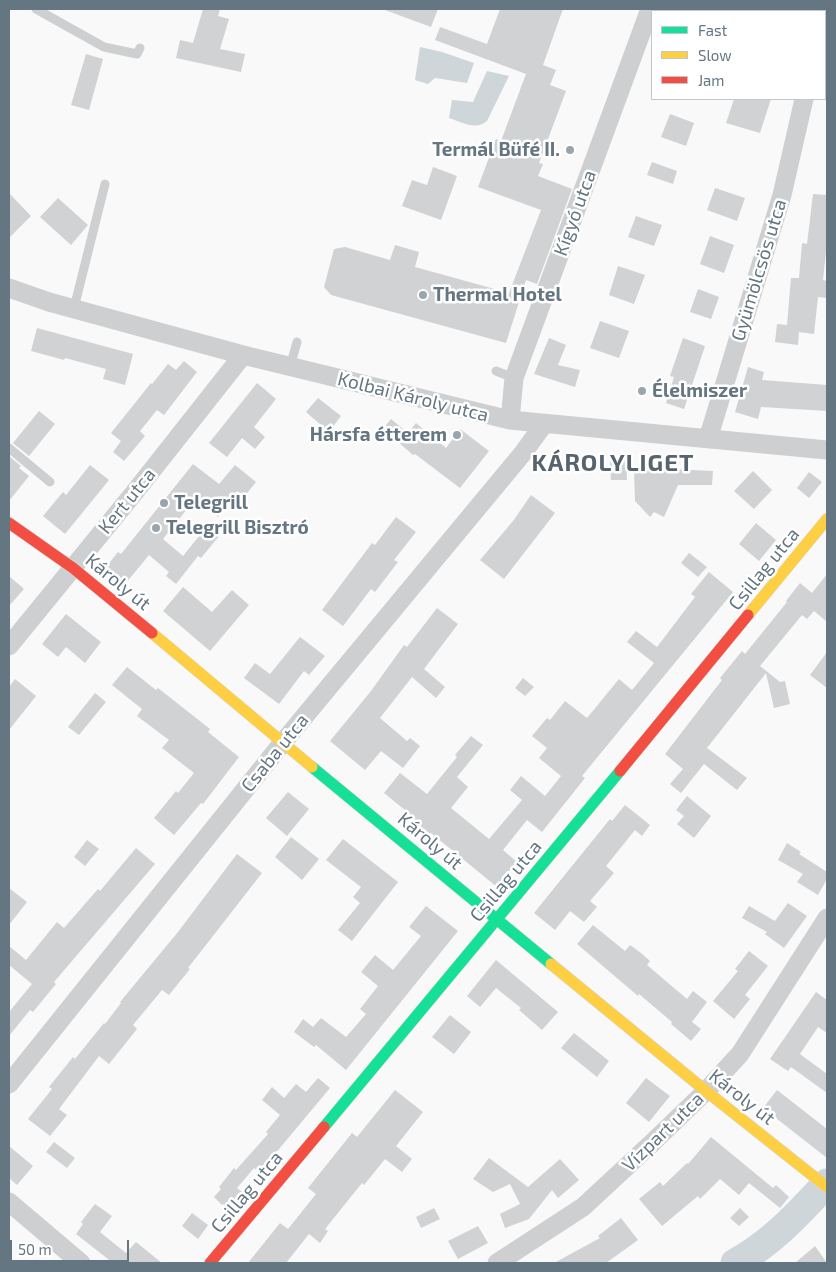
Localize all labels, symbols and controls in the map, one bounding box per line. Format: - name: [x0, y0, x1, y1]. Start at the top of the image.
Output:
- legend: [651, 10, 826, 100]
- text: Fast: [698, 21, 727, 39]
- text: Slow: [698, 46, 732, 64]
- text: Jam: [698, 71, 724, 89]
- place label: Termál Büfé II.: [432, 139, 560, 161]
- marker: Termál Büfé II.: [564, 144, 576, 156]
- street label: Kígyó utca: [549, 167, 601, 259]
- street label: Gyümölcsös utca: [727, 196, 791, 344]
- place label: Thermal Hotel: [433, 284, 562, 306]
- marker: Thermal Hotel: [417, 289, 429, 301]
- street label: Kolbai Károly utca: [335, 367, 491, 427]
- place label: Élelmiszer: [652, 380, 747, 402]
- marker: Élelmiszer: [636, 385, 648, 397]
- place label: Hársfa étterem: [310, 424, 447, 446]
- marker: Hársfa étterem: [451, 429, 463, 441]
- district label: KÁROLYLIGET: [530, 449, 696, 477]
- street label: Kert utca: [94, 463, 160, 539]
- place label: Telegrill: [174, 492, 248, 514]
- marker: Telegrill: [158, 497, 170, 509]
- place label: Telegrill Bisztró: [166, 517, 309, 539]
- marker: Telegrill Bisztró: [150, 522, 162, 534]
- street label: Csillag utca: [724, 523, 804, 615]
- street label: Károly út: [81, 549, 155, 615]
- street label: Csaba utca: [236, 709, 314, 797]
- street label: Károly út: [393, 807, 467, 875]
- street label: Csillag utca: [465, 836, 547, 926]
- street label: Károly út: [704, 1064, 780, 1130]
- street label: Vízpart utca: [618, 1088, 708, 1176]
- street label: Csillag utca: [206, 1147, 288, 1237]
- scale bar: [12, 1230, 131, 1262]
- text: 50 m: [18, 1240, 52, 1258]

